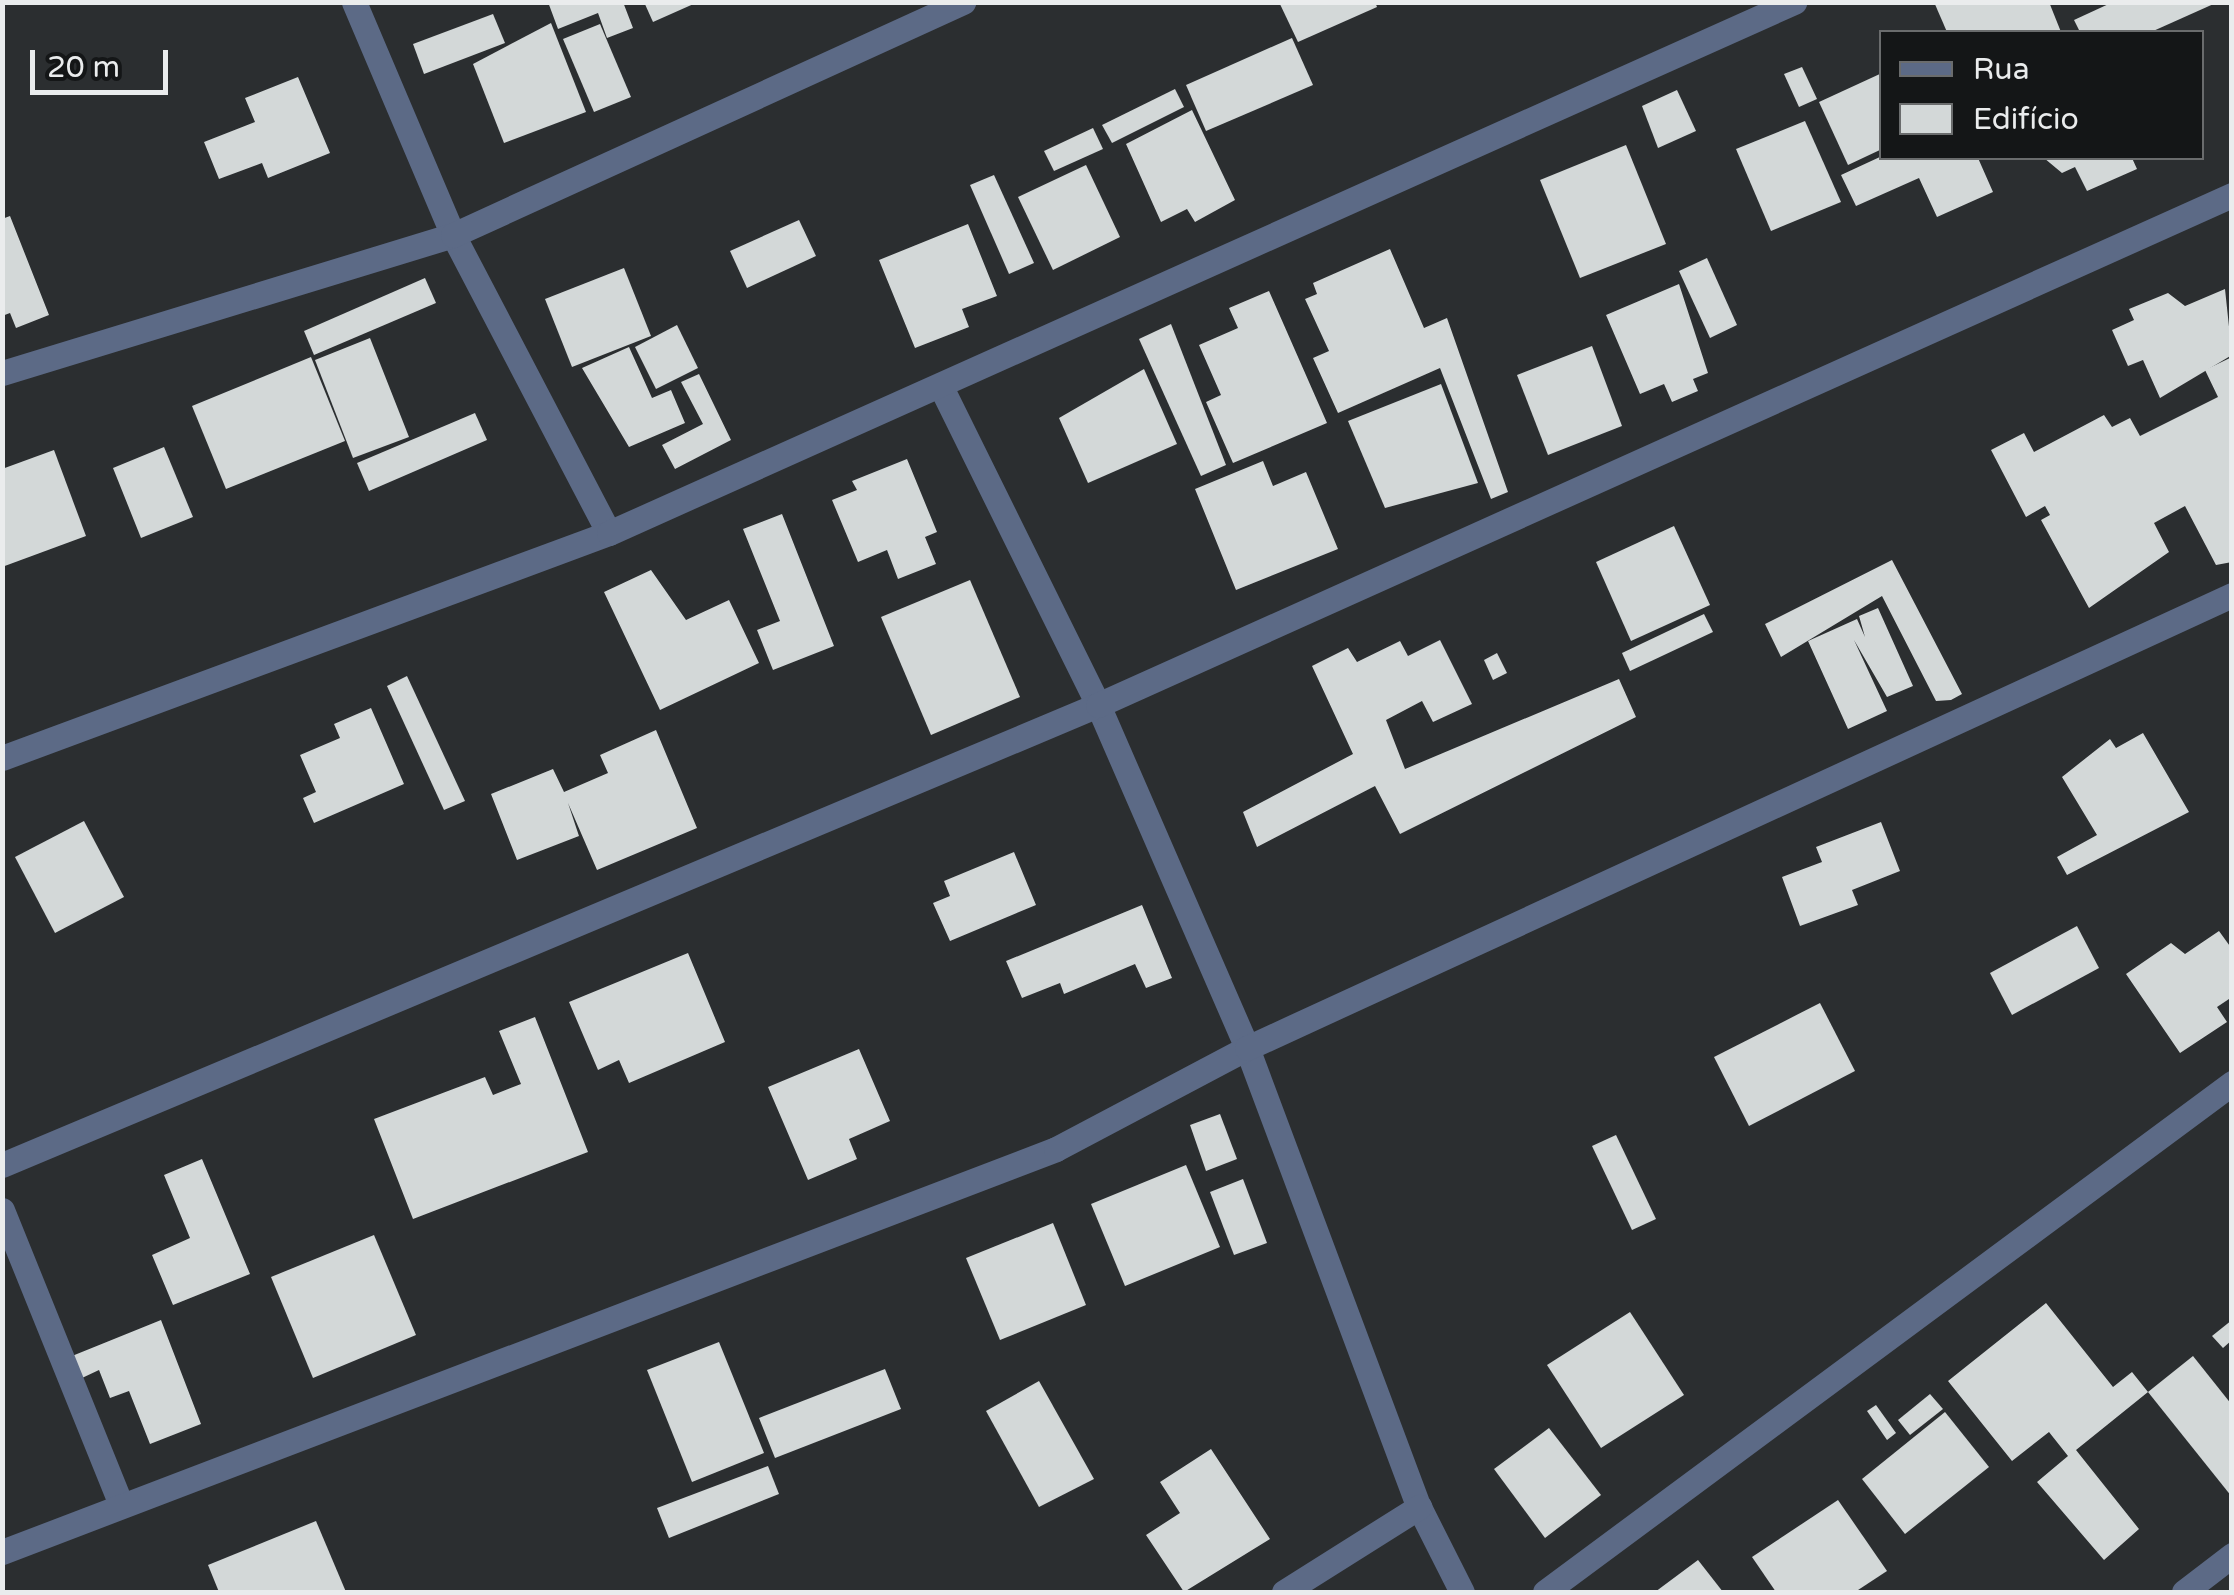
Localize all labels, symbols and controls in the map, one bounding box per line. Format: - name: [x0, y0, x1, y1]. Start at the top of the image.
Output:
- scale bar: [35, 30, 172, 92]
- legend: [1879, 30, 2204, 160]
- text: 20 m: [47, 49, 120, 86]
- text: Rua: [1973, 51, 2030, 88]
- text: Edifício: [1973, 101, 2079, 138]

